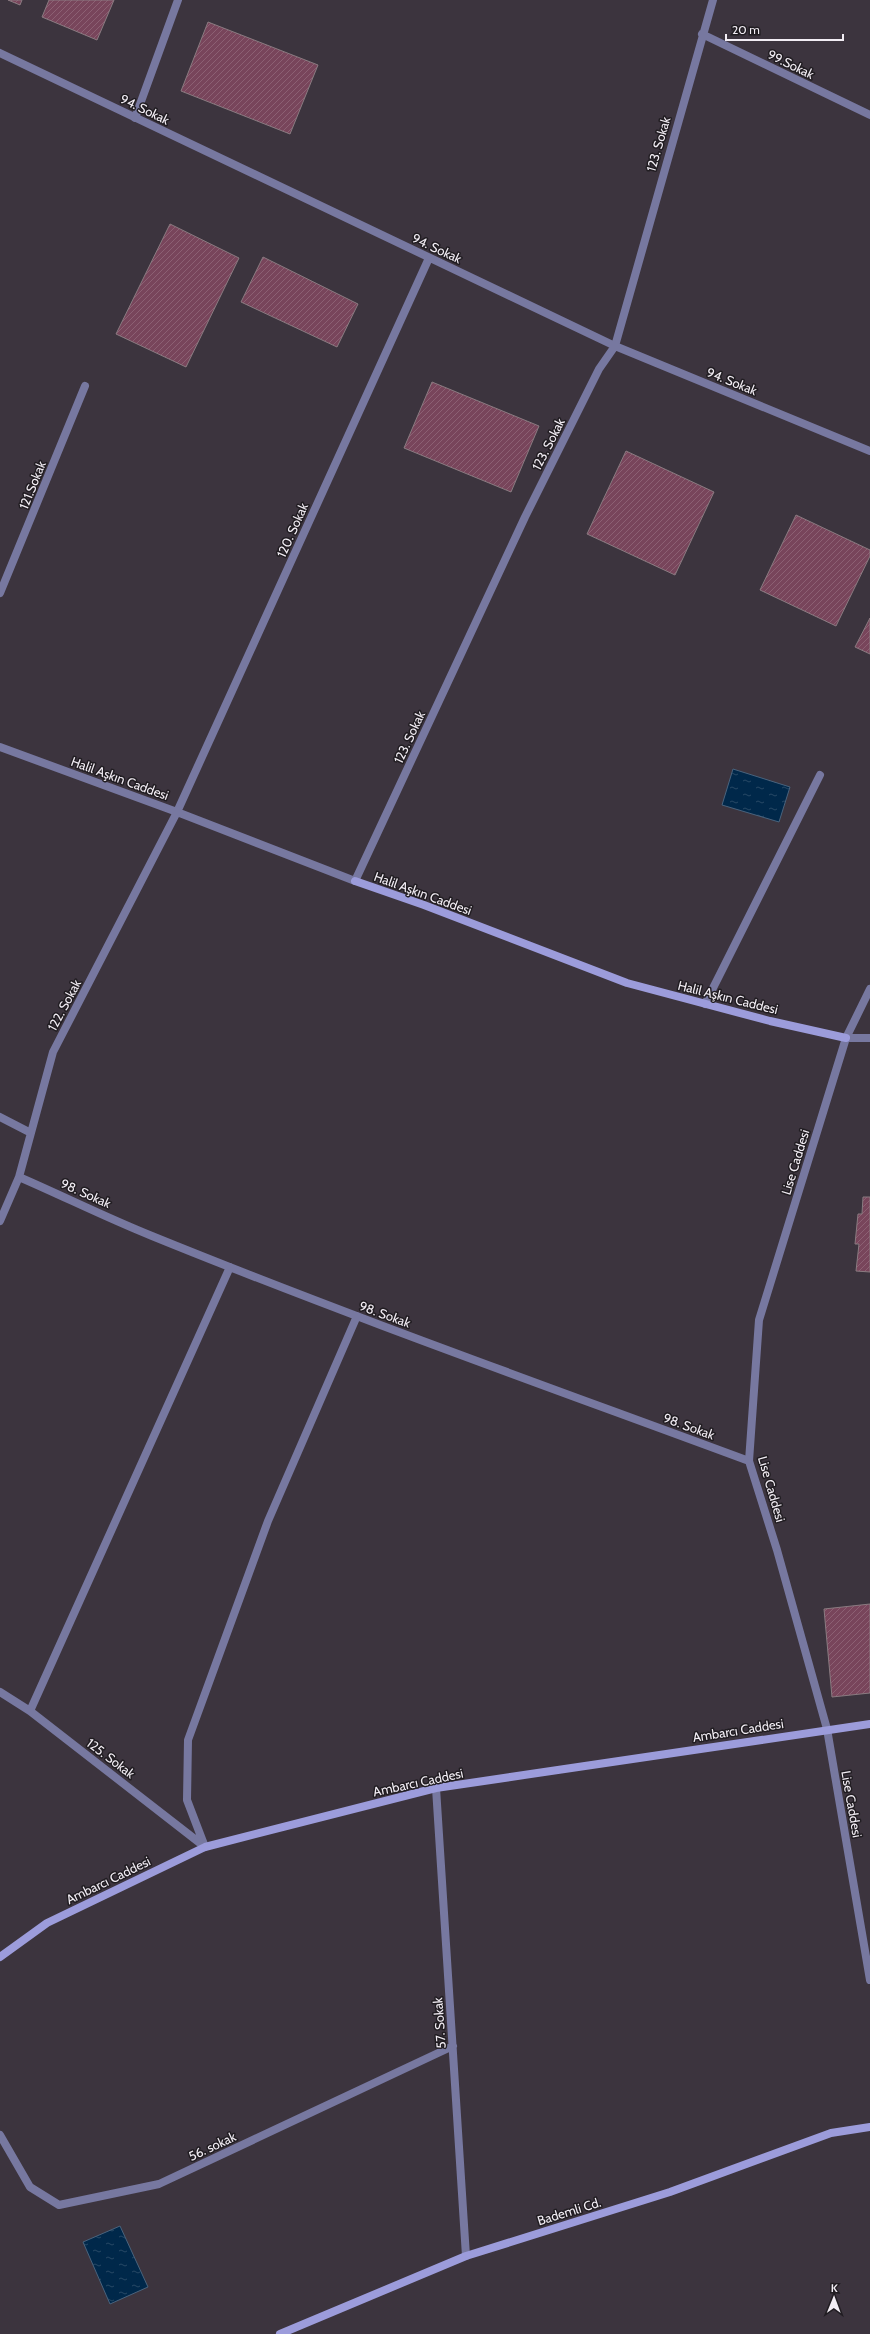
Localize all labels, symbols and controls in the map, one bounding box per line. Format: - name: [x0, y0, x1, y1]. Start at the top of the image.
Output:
- scale bar: [726, 16, 843, 42]
- text: 20 m: [732, 22, 760, 37]
- street label: 99.Sokak: [765, 46, 817, 82]
- street label: 94. Sokak: [118, 90, 172, 128]
- street label: 123. Sokak: [643, 115, 673, 173]
- street label: 94. Sokak: [410, 230, 465, 267]
- street label: 94. Sokak: [704, 364, 760, 398]
- street label: 123. Sokak: [528, 415, 568, 473]
- street label: 121.Sokak: [15, 458, 49, 511]
- street label: 120. Sokak: [273, 500, 311, 560]
- street label: 123. Sokak: [390, 708, 428, 766]
- street label: Halil Aşkın Caddesi: [69, 753, 171, 803]
- street label: Halil Aşkın Caddesi: [372, 868, 474, 918]
- street label: 122. Sokak: [44, 976, 84, 1034]
- street label: Halil Aşkın Caddesi: [676, 977, 780, 1017]
- street label: Lise Caddesi: [777, 1127, 813, 1197]
- street label: 98. Sokak: [58, 1175, 114, 1211]
- street label: 98. Sokak: [357, 1297, 413, 1331]
- street label: 98. Sokak: [661, 1409, 717, 1443]
- street label: Lise Caddesi: [755, 1454, 789, 1524]
- street label: Ambarcı Caddesi: [691, 1715, 785, 1745]
- street label: 125. Sokak: [84, 1735, 138, 1781]
- street label: Ambarcı Caddesi: [371, 1765, 465, 1799]
- street label: Lise Caddesi: [838, 1769, 866, 1839]
- street label: Ambarcı Caddesi: [63, 1853, 153, 1907]
- street label: 57. Sokak: [429, 1997, 449, 2049]
- street label: 56. sokak: [186, 2128, 238, 2164]
- street label: Bademli Cd.: [535, 2194, 603, 2228]
- north arrow: [814, 2278, 854, 2318]
- text: K: [831, 2281, 838, 2295]

